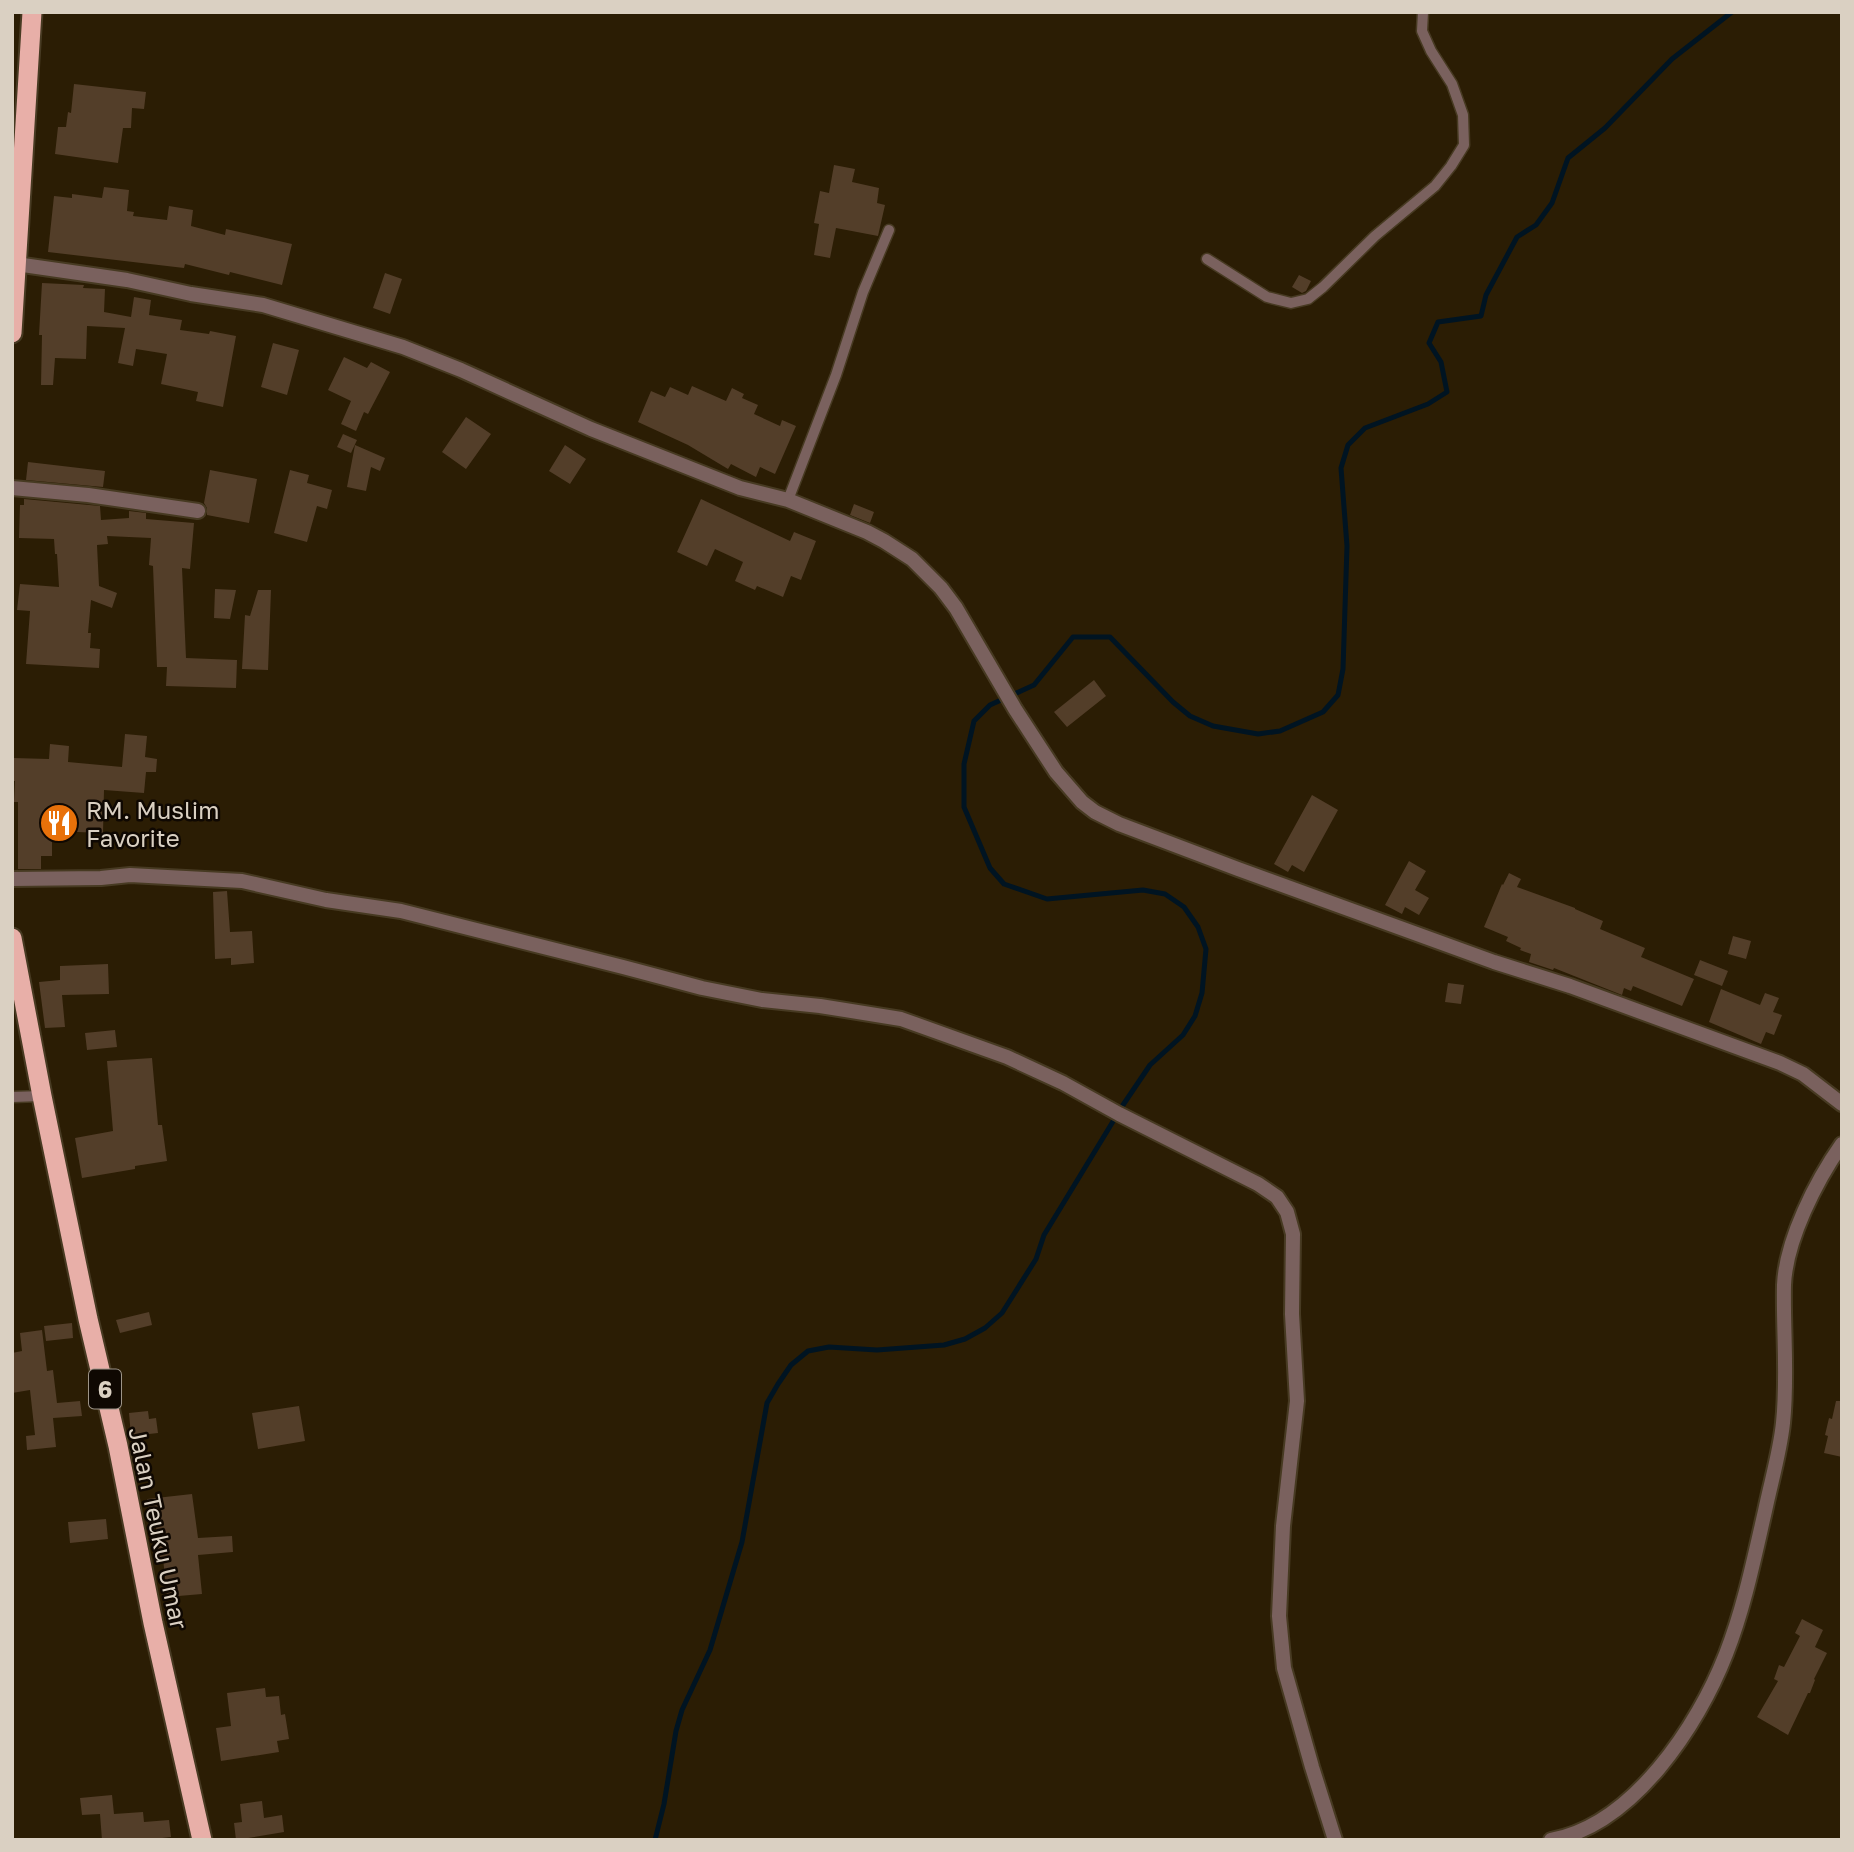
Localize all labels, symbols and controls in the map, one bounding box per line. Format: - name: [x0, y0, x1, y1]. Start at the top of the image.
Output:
- place label: RM. Muslim Favorite: [86, 795, 219, 852]
- restaurant icon: RM. Muslim Favorite: [38, 802, 80, 844]
- road number: 6: [89, 1370, 121, 1408]
- street label: Jalan Teuku Umar: [123, 1424, 195, 1632]

